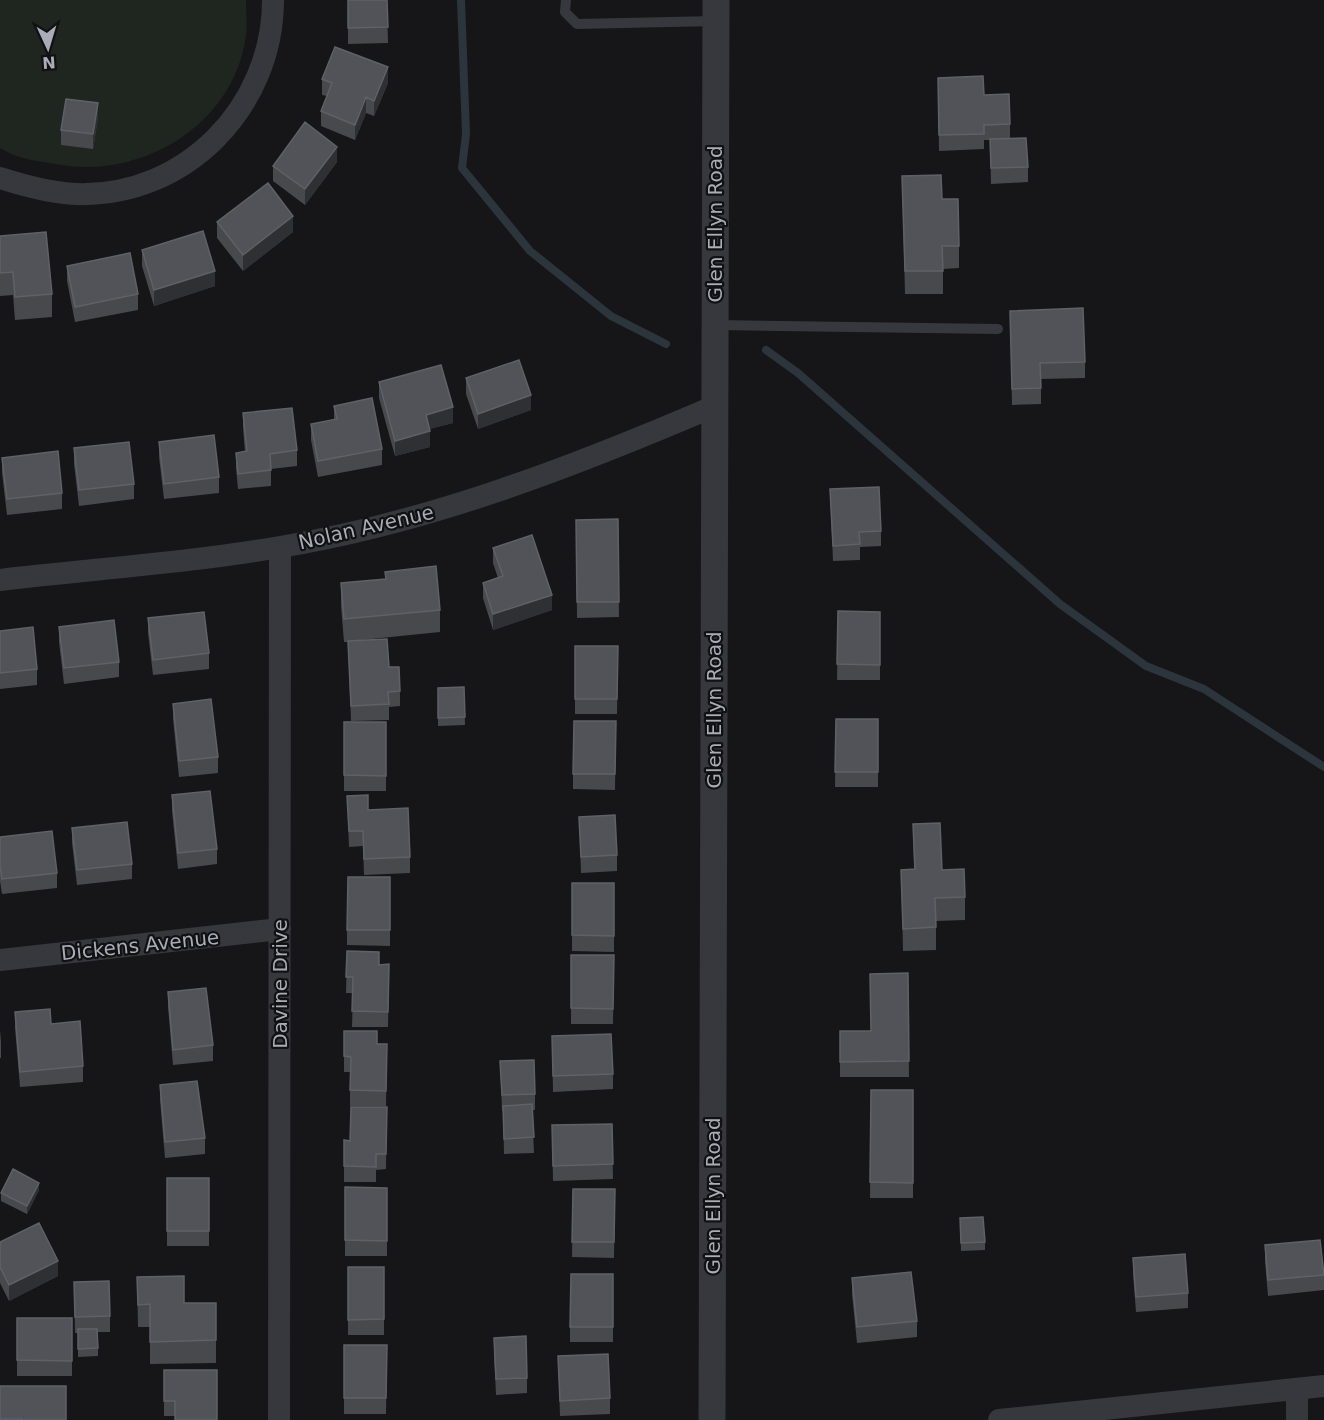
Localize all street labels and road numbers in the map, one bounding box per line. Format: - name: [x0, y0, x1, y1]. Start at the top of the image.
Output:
- street label: Glen Ellyn Road: [703, 145, 727, 303]
- street label: Nolan Avenue: [296, 500, 436, 554]
- street label: Glen Ellyn Road: [702, 631, 726, 789]
- street label: Davine Drive: [268, 919, 292, 1049]
- street label: Dickens Avenue: [60, 925, 220, 965]
- street label: Glen Ellyn Road: [701, 1117, 725, 1275]

